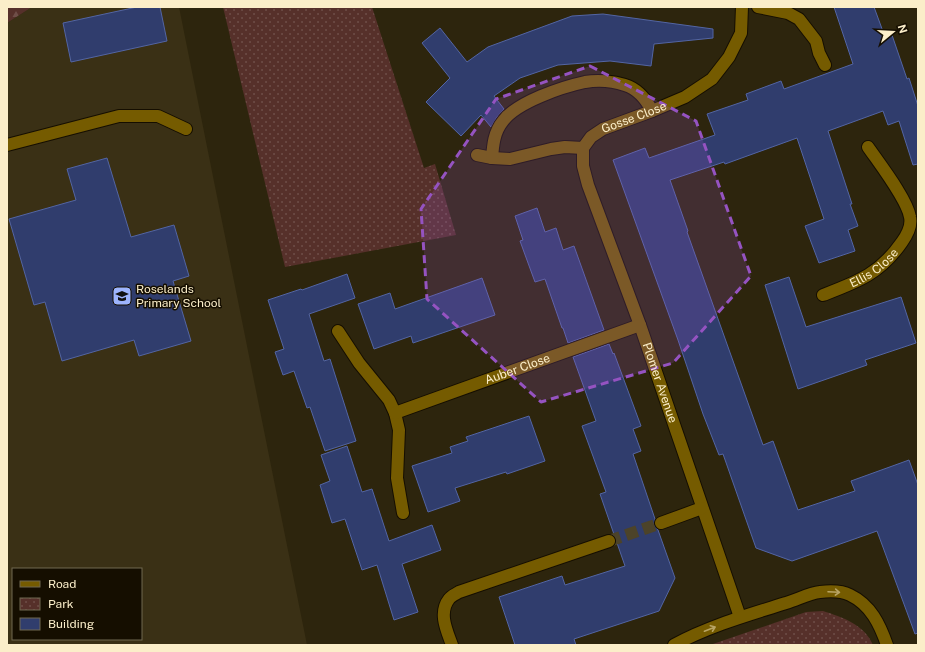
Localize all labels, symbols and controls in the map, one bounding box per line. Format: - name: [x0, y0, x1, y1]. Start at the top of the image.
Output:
- north arrow: [873, 12, 913, 52]
- text: N: [895, 23, 910, 35]
- street label: Gosse Close: [599, 99, 669, 136]
- street label: Ellis Close: [847, 246, 901, 291]
- place label: Roselands Primary School: [136, 282, 221, 310]
- school or university icon: Roselands Primary School: [111, 285, 133, 307]
- street label: Plomer Avenue: [640, 341, 680, 425]
- street label: Auber Close: [483, 351, 552, 387]
- legend: [12, 568, 142, 640]
- text: Road: [48, 577, 76, 591]
- one-way arrow: [827, 588, 840, 596]
- text: Park: [48, 597, 74, 611]
- text: Building: [48, 617, 94, 631]
- one-way arrow: [703, 624, 715, 632]

